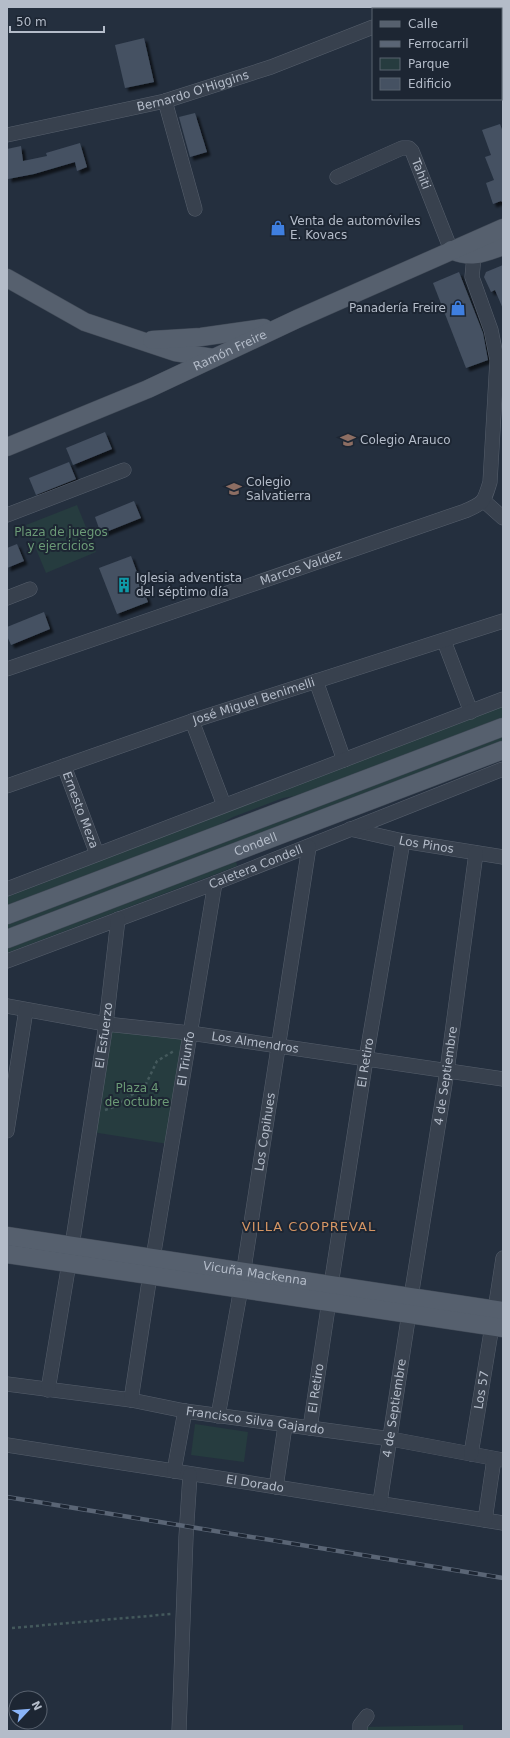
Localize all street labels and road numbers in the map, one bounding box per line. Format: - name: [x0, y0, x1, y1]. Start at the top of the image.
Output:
- street label: Bernardo O'Higgins: [135, 68, 251, 114]
- street label: Tahiti: [408, 156, 433, 191]
- street label: Ramón Freire: [191, 327, 269, 374]
- street label: Marcos Valdez: [258, 547, 344, 588]
- street label: José Miguel Benimelli: [190, 675, 317, 728]
- street label: Ernesto Meza: [60, 770, 101, 850]
- street label: Condell: [232, 830, 279, 859]
- street label: Los Pinos: [397, 833, 455, 856]
- street label: Caletera Condell: [207, 842, 305, 892]
- street label: El Esfuerzo: [92, 1002, 115, 1069]
- street label: 4 de Septiembre: [431, 1025, 460, 1126]
- street label: Los Almendros: [211, 1029, 300, 1056]
- street label: El Triunfo: [175, 1030, 197, 1087]
- street label: El Retiro: [355, 1037, 376, 1088]
- street label: Los Copihues: [252, 1092, 278, 1172]
- street label: Vicuña Mackenna: [202, 1259, 308, 1288]
- street label: 4 de Septiembre: [380, 1358, 409, 1458]
- street label: El Retiro: [305, 1363, 327, 1414]
- street label: Los 57: [471, 1369, 492, 1410]
- street label: Francisco Silva Gajardo: [185, 1404, 325, 1437]
- street label: El Dorado: [225, 1472, 285, 1495]

